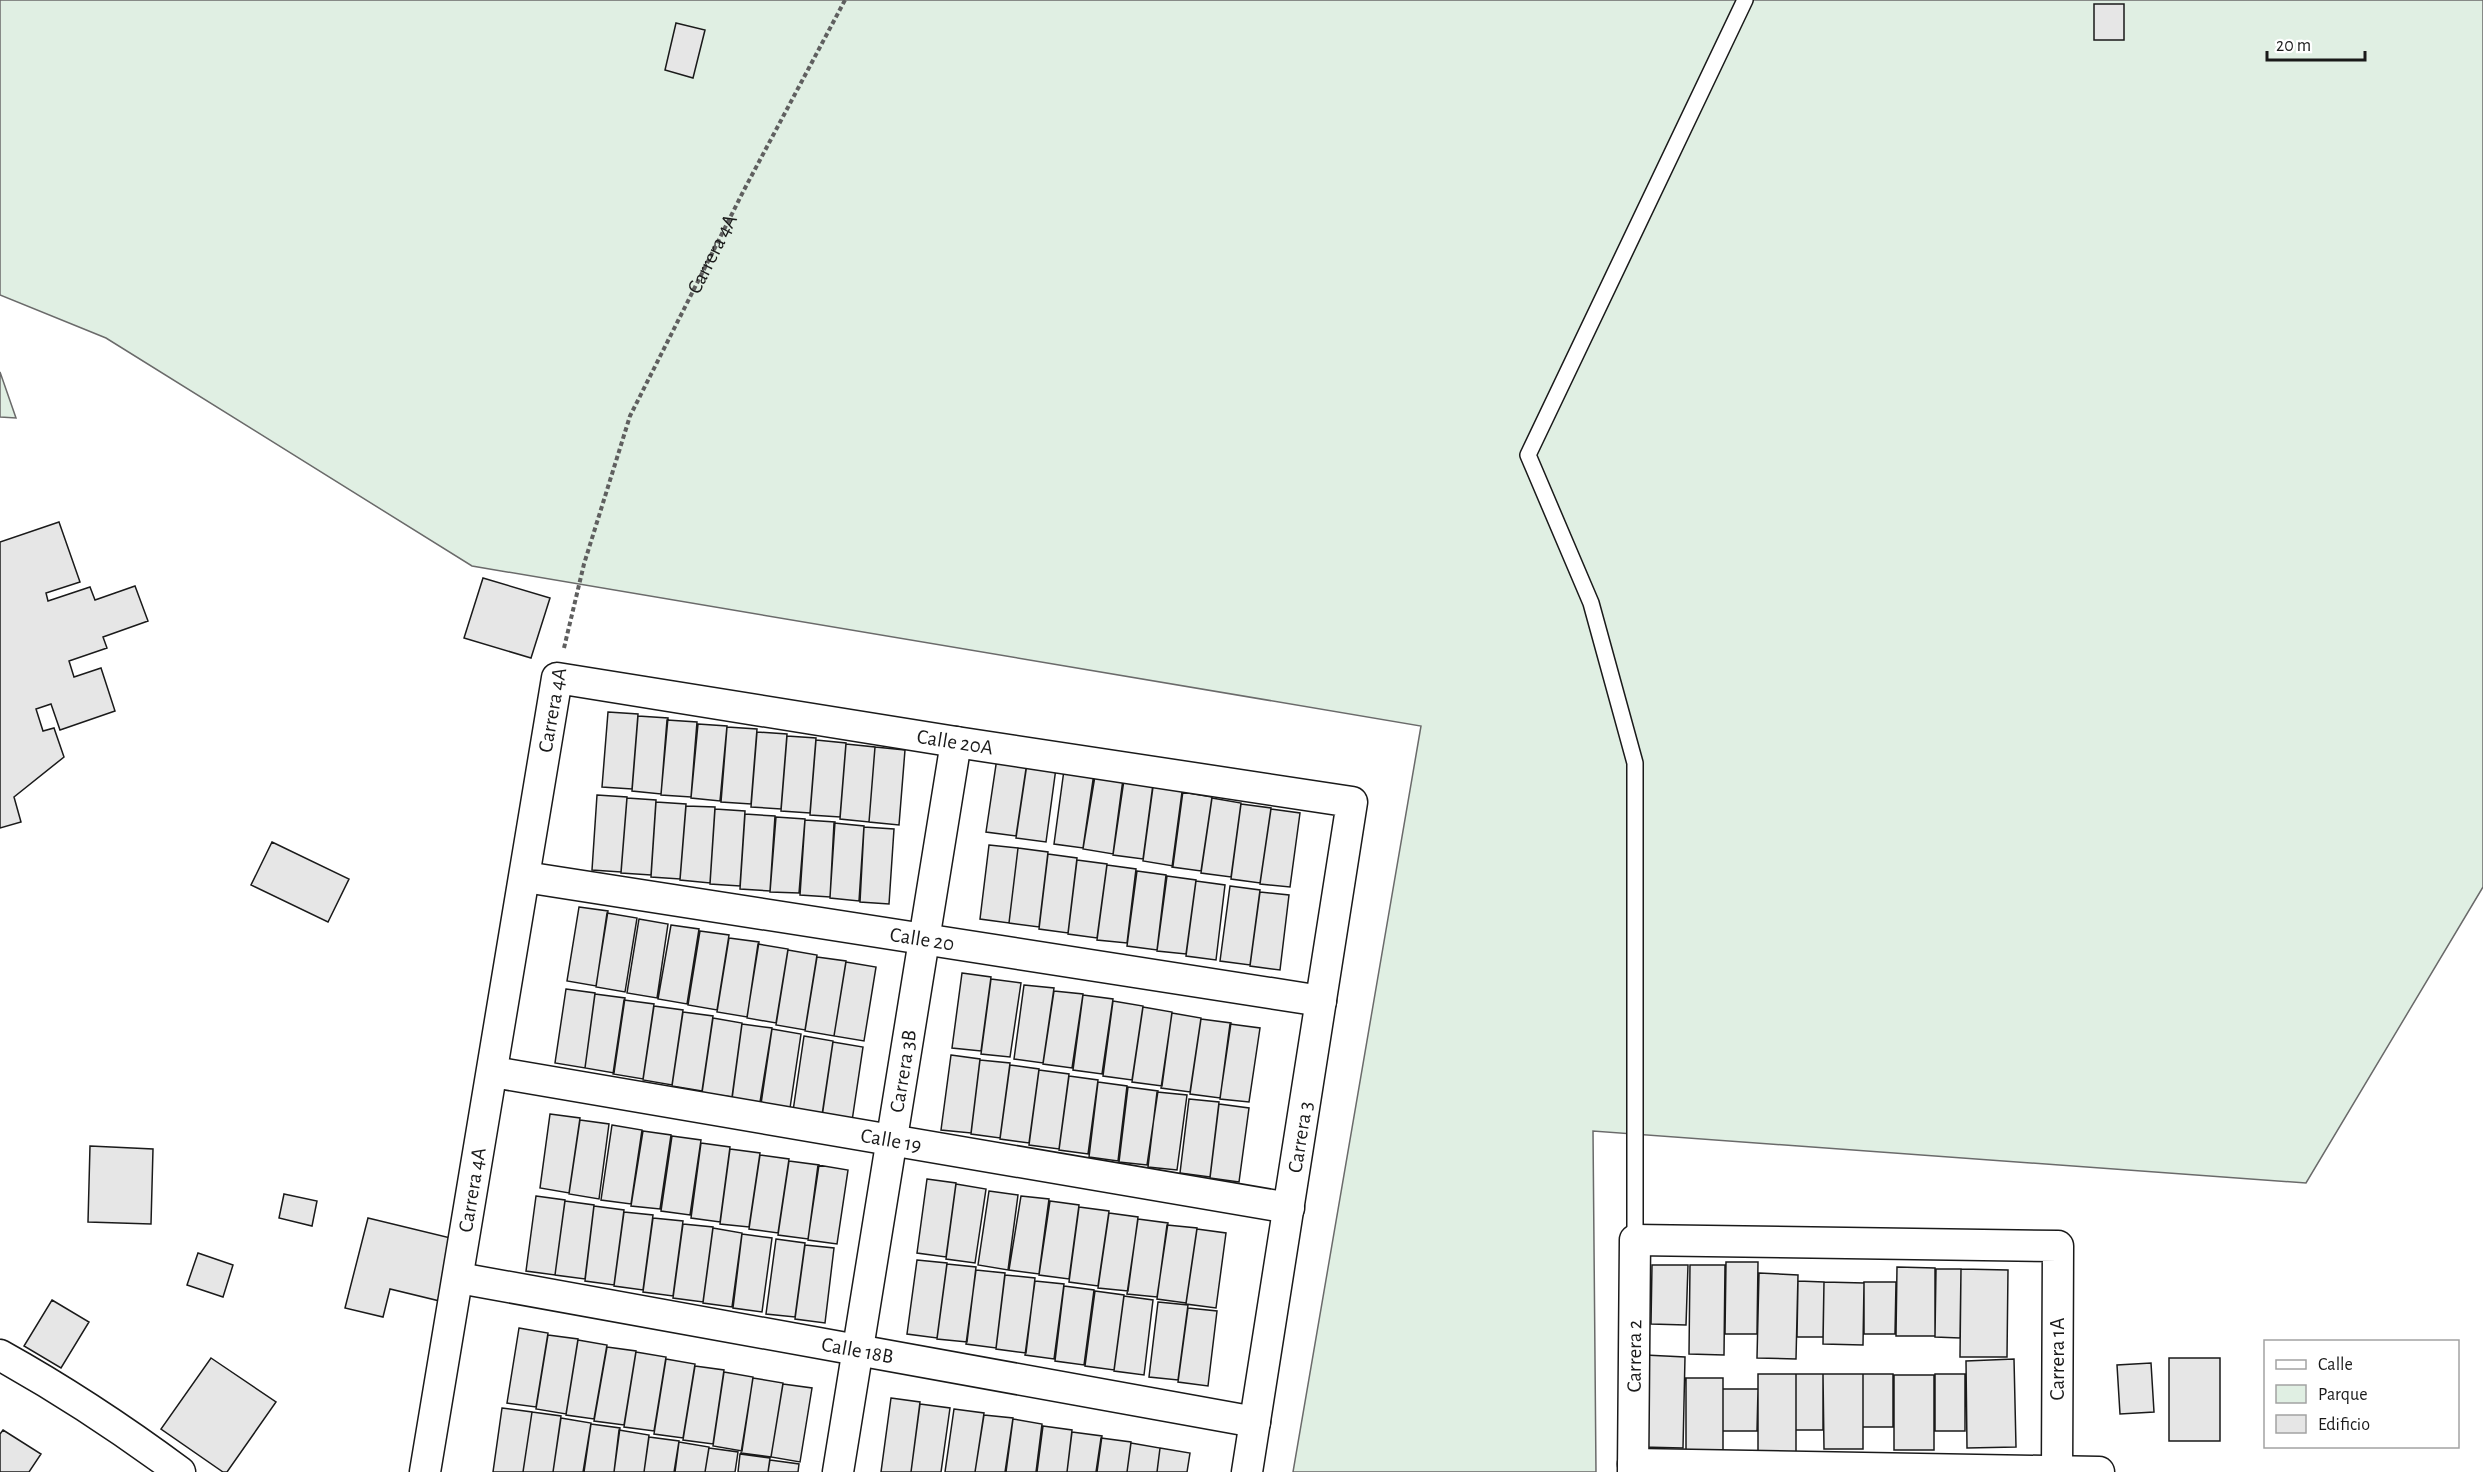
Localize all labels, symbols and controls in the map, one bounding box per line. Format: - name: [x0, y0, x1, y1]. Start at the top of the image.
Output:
- scale bar: [2267, 24, 2364, 62]
- text: 20 m: [2276, 37, 2311, 55]
- street label: Carrera 4A: [684, 211, 741, 297]
- street label: Carrera 4A: [535, 666, 570, 754]
- street label: Calle 20A: [915, 726, 995, 758]
- street label: Calle 20: [888, 924, 956, 955]
- street label: Carrera 3B: [886, 1028, 920, 1114]
- street label: Carrera 3: [1284, 1100, 1316, 1174]
- street label: Calle 19: [859, 1125, 923, 1156]
- street label: Carrera 4A: [455, 1146, 490, 1234]
- street label: Carrera 1A: [2047, 1318, 2068, 1400]
- street label: Carrera 2: [1624, 1319, 1645, 1393]
- street label: Calle 18B: [820, 1334, 895, 1367]
- legend: [2264, 1340, 2459, 1448]
- text: Calle: [2318, 1356, 2353, 1374]
- text: Parque: [2318, 1386, 2367, 1404]
- text: Edificio: [2318, 1416, 2370, 1434]

